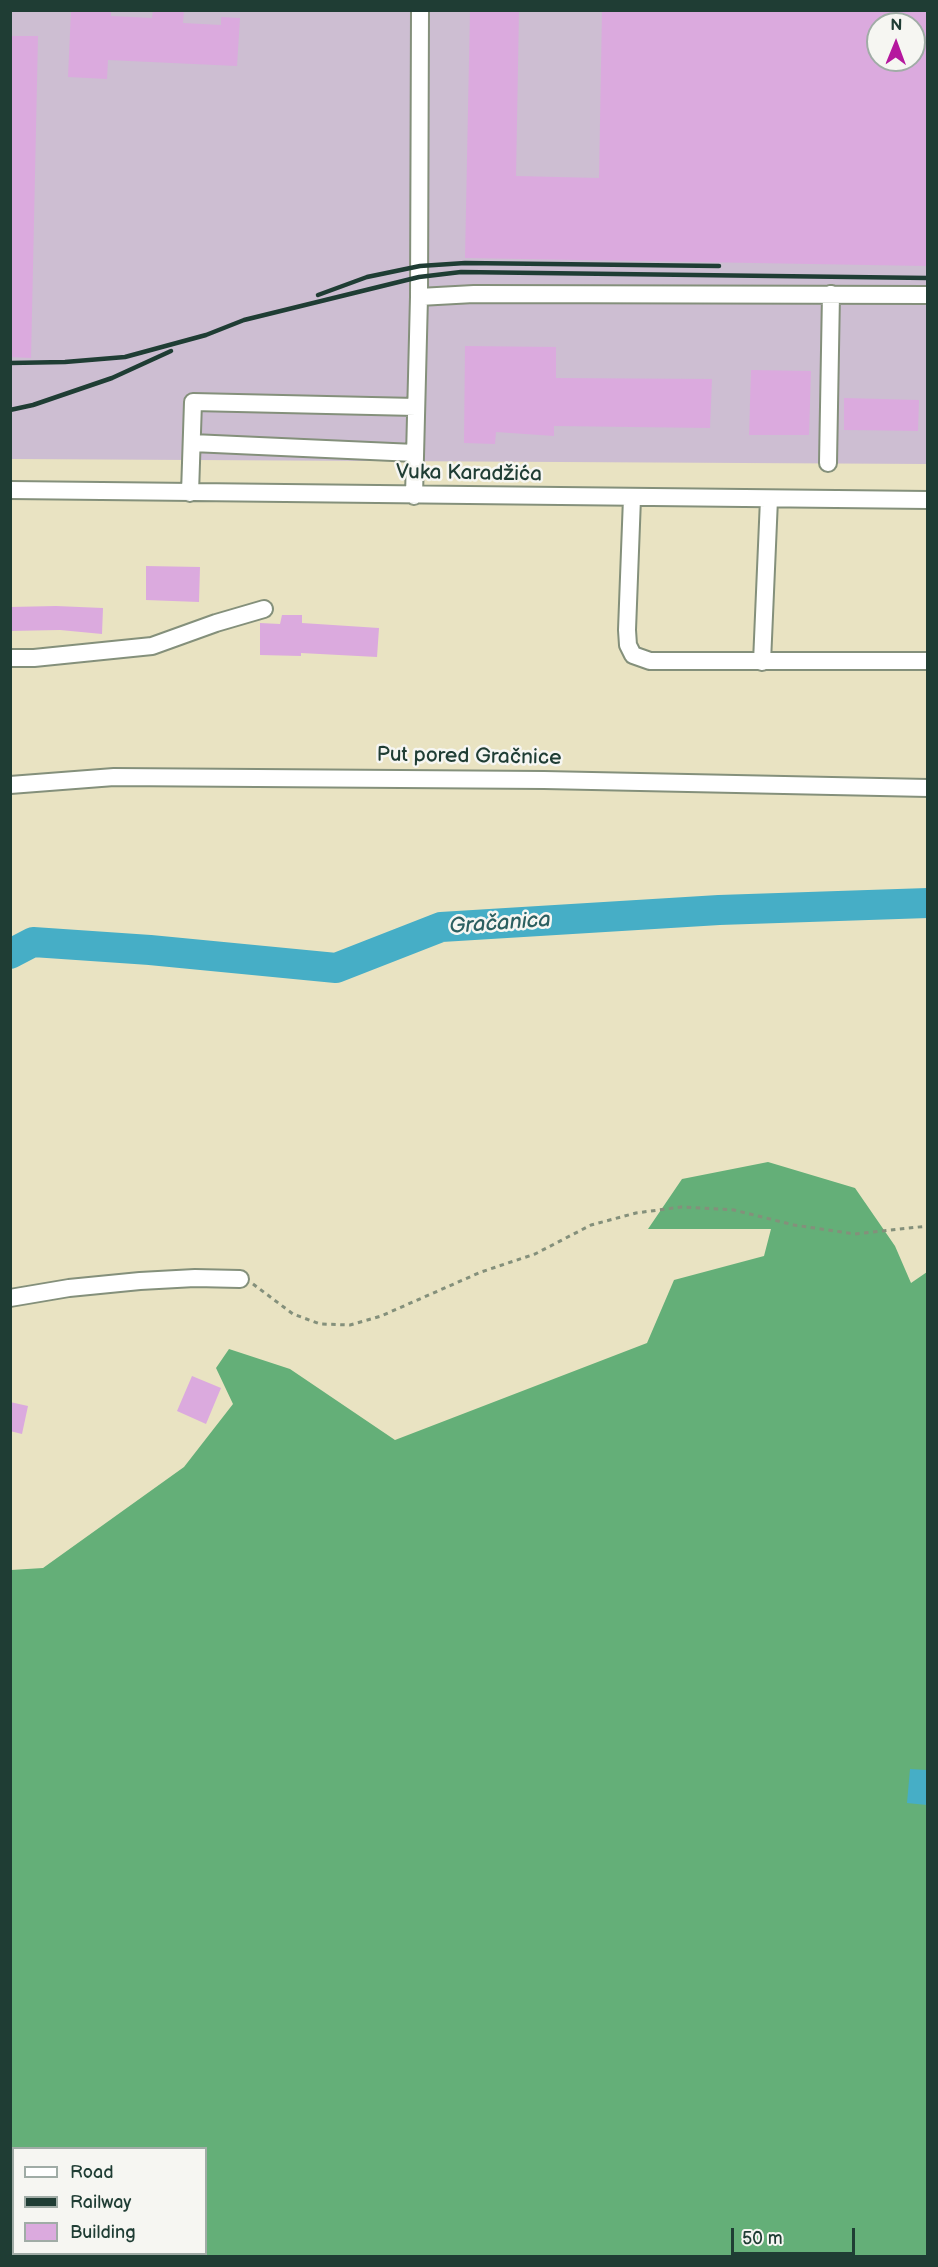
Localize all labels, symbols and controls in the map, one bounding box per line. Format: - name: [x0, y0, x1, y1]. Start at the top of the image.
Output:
- north arrow: [866, 12, 926, 72]
- text: N: [890, 16, 902, 35]
- street label: Vuka Karadžića: [396, 460, 542, 488]
- street label: Put pored Gračnice: [376, 743, 562, 771]
- water label: Gračanica: [448, 907, 552, 941]
- legend: [12, 2147, 207, 2255]
- text: Road: [70, 2162, 114, 2183]
- text: Railway: [70, 2192, 132, 2213]
- scale bar: [734, 2216, 858, 2254]
- text: Building: [70, 2222, 136, 2243]
- text: 50 m: [742, 2228, 783, 2249]

